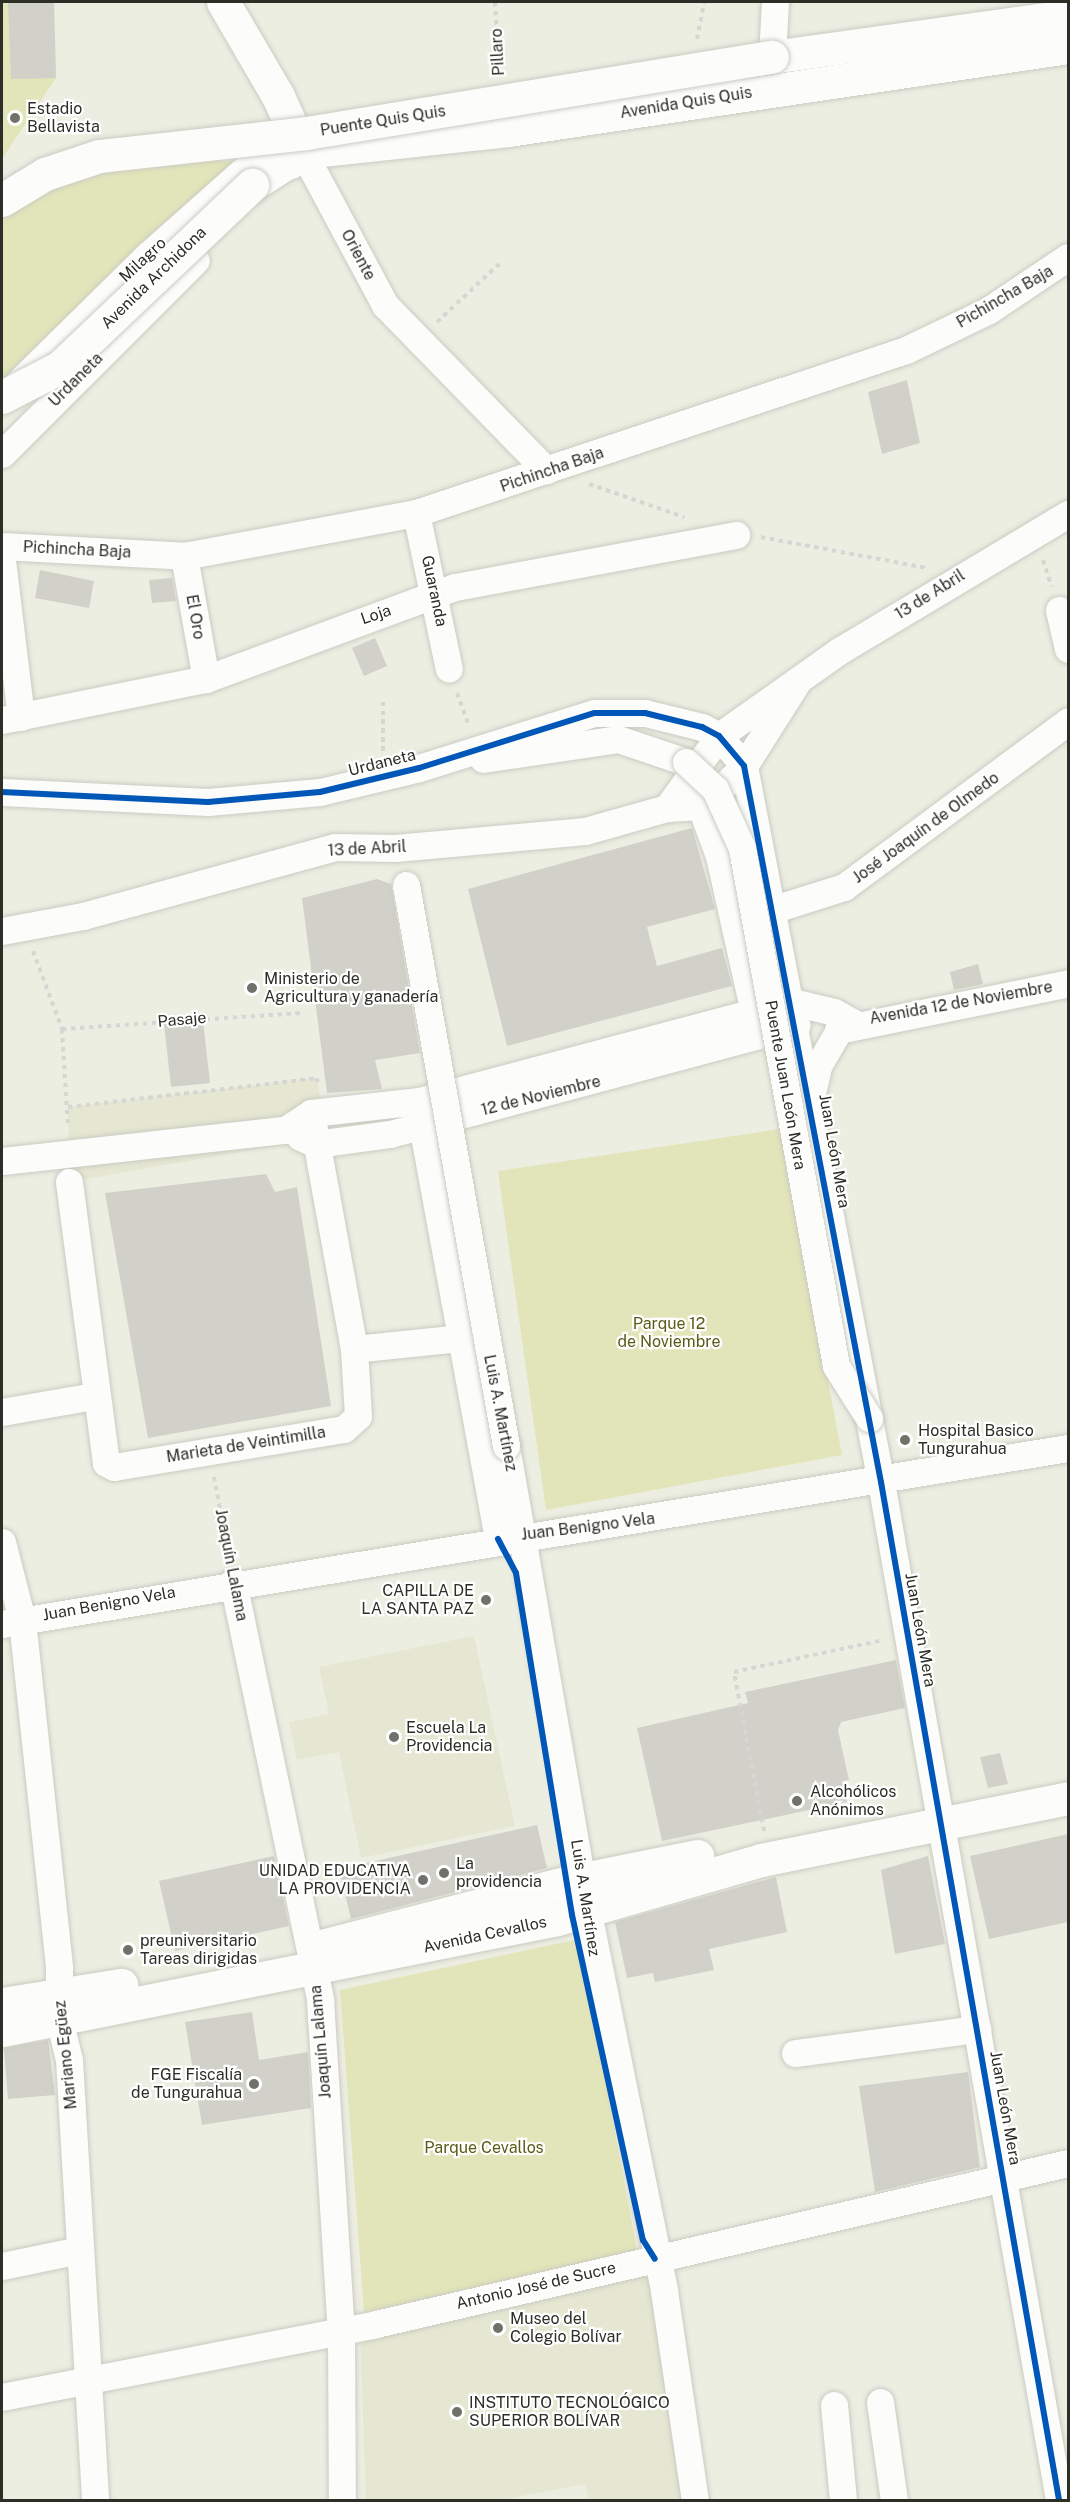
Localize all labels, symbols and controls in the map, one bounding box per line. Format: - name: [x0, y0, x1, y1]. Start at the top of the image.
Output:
- street label: Pillaro: [487, 28, 509, 76]
- street label: Avenida Quis Quis: [619, 83, 753, 123]
- place label: Estadio Bellavista: [27, 99, 100, 137]
- street label: Puente Quis Quis: [319, 102, 447, 140]
- marker: Estadio Bellavista: [8, 111, 22, 125]
- street label: Avenida Archidona: [97, 223, 211, 333]
- street label: Oriente: [337, 226, 379, 284]
- street label: Milagro: [116, 234, 170, 286]
- street label: Pichincha Baja: [953, 262, 1057, 332]
- street label: Urdaneta: [45, 349, 107, 411]
- street label: Pichincha Baja: [498, 443, 606, 497]
- street label: Pichincha Baja: [22, 538, 132, 562]
- street label: Guaranda: [417, 554, 451, 628]
- street label: 13 de Abril: [891, 566, 969, 624]
- street label: El Oro: [182, 593, 208, 641]
- street label: Loja: [358, 601, 394, 629]
- street label: Urdaneta: [346, 745, 418, 781]
- street label: José Joaquín de Olmedo: [849, 768, 1003, 888]
- street label: 13 de Abril: [327, 837, 407, 861]
- place label: Ministerio de Agricultura y ganadería: [264, 969, 438, 1007]
- street label: Avenida 12 de Noviembre: [868, 977, 1054, 1029]
- marker: Ministerio de Agricultura y ganadería: [245, 981, 259, 995]
- street label: Puente Juan León Mera: [761, 999, 809, 1171]
- street label: Pasaje: [157, 1008, 207, 1032]
- street label: 12 de Noviembre: [479, 1072, 603, 1120]
- street label: Juan León Mera: [815, 1092, 853, 1210]
- park label: Parque 12 de Noviembre: [617, 1314, 721, 1352]
- street label: Luis A. Martínez: [479, 1353, 521, 1473]
- place label: Hospital Basico Tungurahua: [918, 1421, 1034, 1459]
- street label: Marieta de Veintimilla: [165, 1423, 327, 1467]
- marker: Hospital Basico Tungurahua: [896, 1431, 914, 1449]
- street label: Joaquín Lalama: [211, 1507, 251, 1623]
- street label: Juan Benigno Vela: [520, 1509, 656, 1545]
- street label: Juan León Mera: [901, 1571, 939, 1689]
- place label: CAPILLA DE LA SANTA PAZ: [361, 1581, 474, 1619]
- street label: Juan Benigno Vela: [41, 1583, 177, 1625]
- marker: CAPILLA DE LA SANTA PAZ: [479, 1593, 493, 1607]
- place label: Escuela La Providencia: [406, 1718, 492, 1756]
- marker: Escuela La Providencia: [387, 1730, 401, 1744]
- place label: Alcohólicos Anónimos: [810, 1782, 896, 1820]
- marker: Alcohólicos Anónimos: [788, 1792, 806, 1810]
- street label: Luis A. Martínez: [566, 1838, 604, 1958]
- place label: La providencia: [456, 1854, 542, 1892]
- place label: UNIDAD EDUCATIVA LA PROVIDENCIA: [259, 1861, 411, 1899]
- marker: La providencia: [437, 1866, 451, 1880]
- marker: UNIDAD EDUCATIVA LA PROVIDENCIA: [416, 1873, 430, 1887]
- street label: Avenida Cevallos: [422, 1913, 548, 1957]
- place label: preuniversitario Tareas dirigidas: [140, 1931, 257, 1969]
- marker: preuniversitario Tareas dirigidas: [121, 1943, 135, 1957]
- street label: Joaquín Lalama: [306, 1984, 336, 2100]
- street label: Mariano Egüez: [51, 2000, 81, 2110]
- street label: Juan León Mera: [986, 2049, 1024, 2167]
- place label: FGE Fiscalía de Tungurahua: [131, 2065, 242, 2103]
- marker: FGE Fiscalía de Tungurahua: [247, 2077, 261, 2091]
- park label: Parque Cevallos: [424, 2138, 544, 2158]
- street label: Antonio José de Sucre: [454, 2258, 618, 2314]
- place label: Museo del Colegio Bolívar: [510, 2309, 622, 2347]
- marker: Museo del Colegio Bolívar: [491, 2321, 505, 2335]
- place label: INSTITUTO TECNOLÓGICO SUPERIOR BOLÍVAR: [469, 2393, 670, 2431]
- marker: INSTITUTO TECNOLÓGICO SUPERIOR BOLÍVAR: [450, 2405, 464, 2419]

